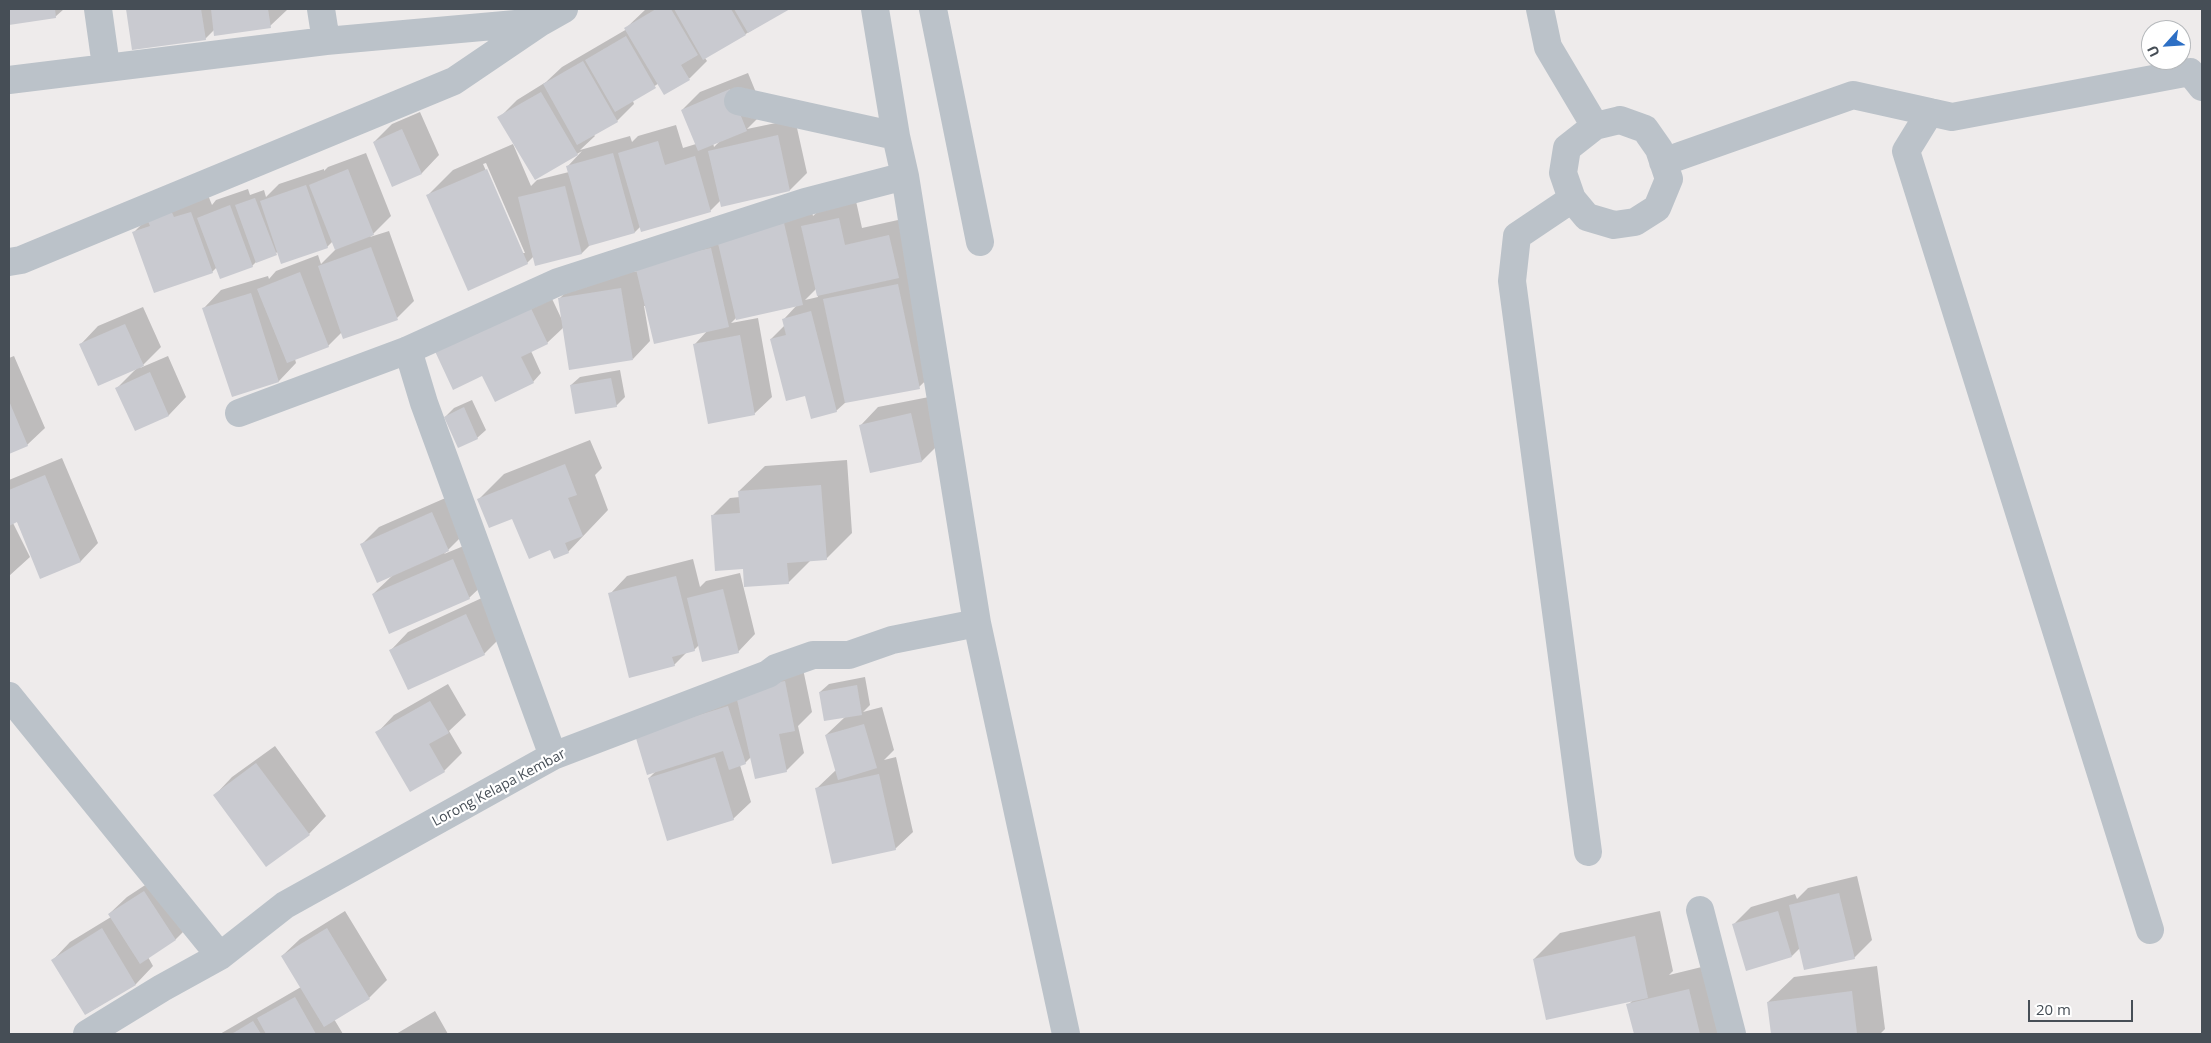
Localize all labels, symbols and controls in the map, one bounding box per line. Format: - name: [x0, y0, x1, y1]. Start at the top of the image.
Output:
- north arrow: [2141, 20, 2191, 70]
- text: U: [2142, 42, 2164, 60]
- street label: Lorong Kelapa Kembar: [429, 746, 569, 830]
- scale bar: [2031, 990, 2136, 1022]
- text: 20 m: [2036, 999, 2071, 1019]

